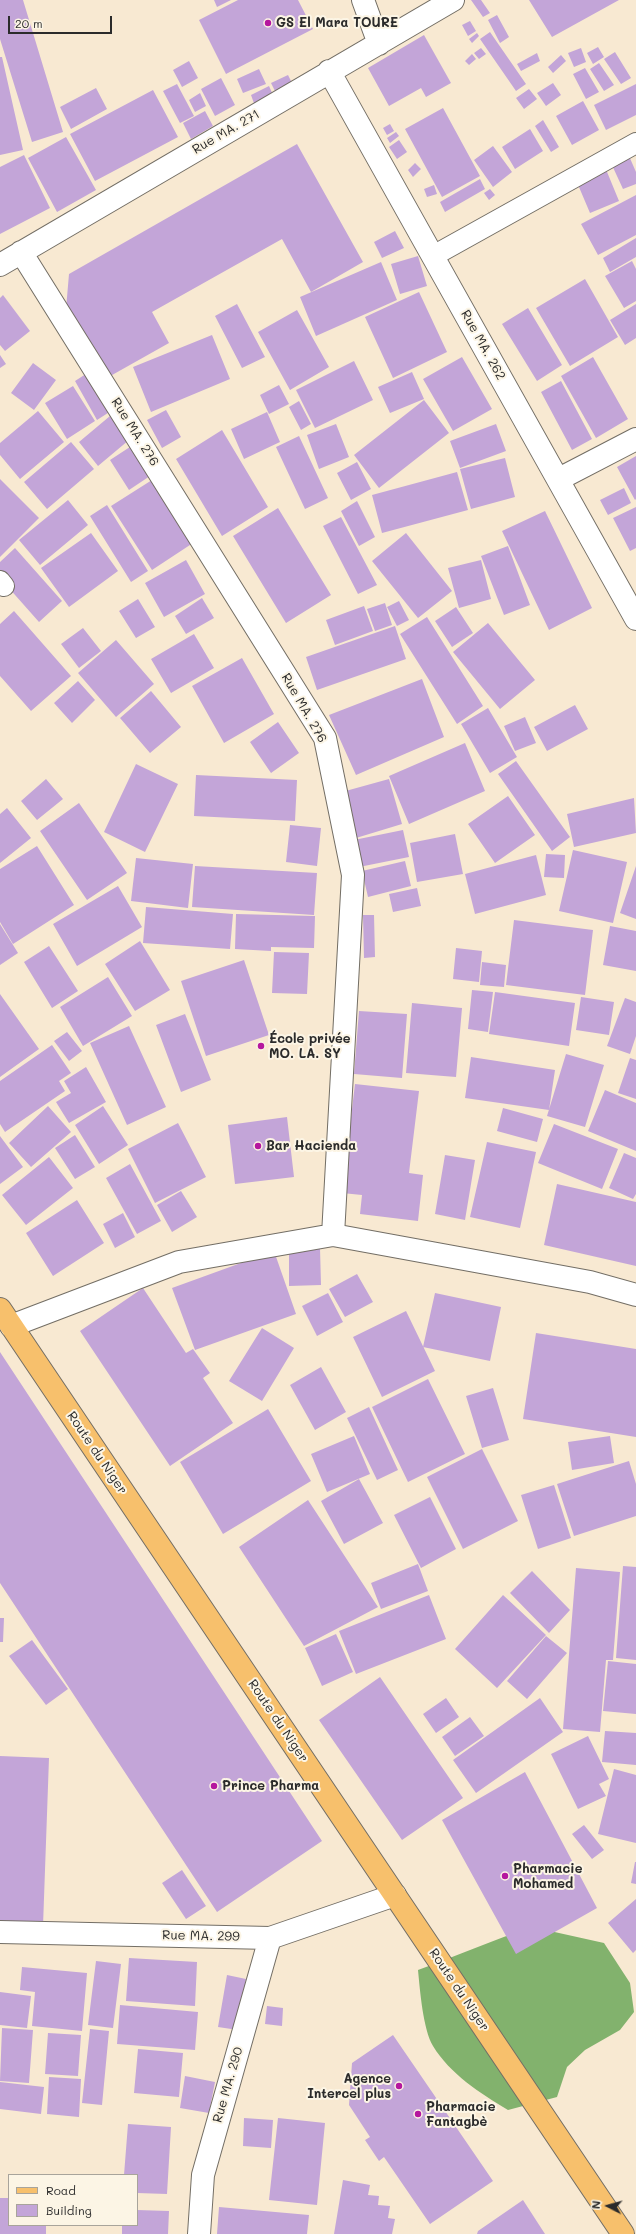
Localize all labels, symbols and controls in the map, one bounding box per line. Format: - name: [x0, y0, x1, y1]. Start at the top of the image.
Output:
- scale bar: [10, 8, 114, 34]
- text: 20 m: [15, 15, 43, 31]
- place label: GS El Mara TOURE: [276, 15, 398, 31]
- marker: GS El Mara TOURE: [263, 18, 273, 28]
- street label: Rue MA. 271: [189, 106, 263, 158]
- street label: Rue MA. 262: [457, 307, 509, 383]
- street label: Rue MA. 276: [108, 395, 162, 469]
- street label: Rue MA. 276: [278, 671, 330, 745]
- place label: École privée MO. LA. SY: [269, 1031, 350, 1062]
- marker: École privée MO. LA. SY: [256, 1041, 266, 1051]
- place label: Bar Hacienda: [266, 1138, 356, 1154]
- marker: Bar Hacienda: [253, 1141, 263, 1151]
- street label: Route du Niger: [64, 1409, 130, 1497]
- street label: Route du Niger: [245, 1677, 311, 1765]
- place label: Prince Pharma: [222, 1778, 319, 1794]
- marker: Prince Pharma: [209, 1781, 219, 1791]
- place label: Pharmacie Mohamed: [513, 1861, 582, 1892]
- marker: Pharmacie Mohamed: [500, 1871, 510, 1881]
- street label: Rue MA. 299: [162, 1928, 240, 1944]
- street label: Route du Niger: [426, 1946, 492, 2034]
- street label: Rue MA. 290: [210, 2045, 246, 2125]
- place label: Agence Intercel plus: [307, 2071, 391, 2102]
- marker: Agence Intercel plus: [394, 2081, 404, 2091]
- place label: Pharmacie Fantagbè: [426, 2099, 495, 2130]
- marker: Pharmacie Fantagbè: [413, 2109, 423, 2119]
- legend: [8, 2174, 138, 2226]
- text: Road: [46, 2182, 76, 2198]
- north arrow: [588, 2186, 628, 2226]
- text: N: [588, 2200, 603, 2210]
- text: Building: [46, 2202, 92, 2218]

